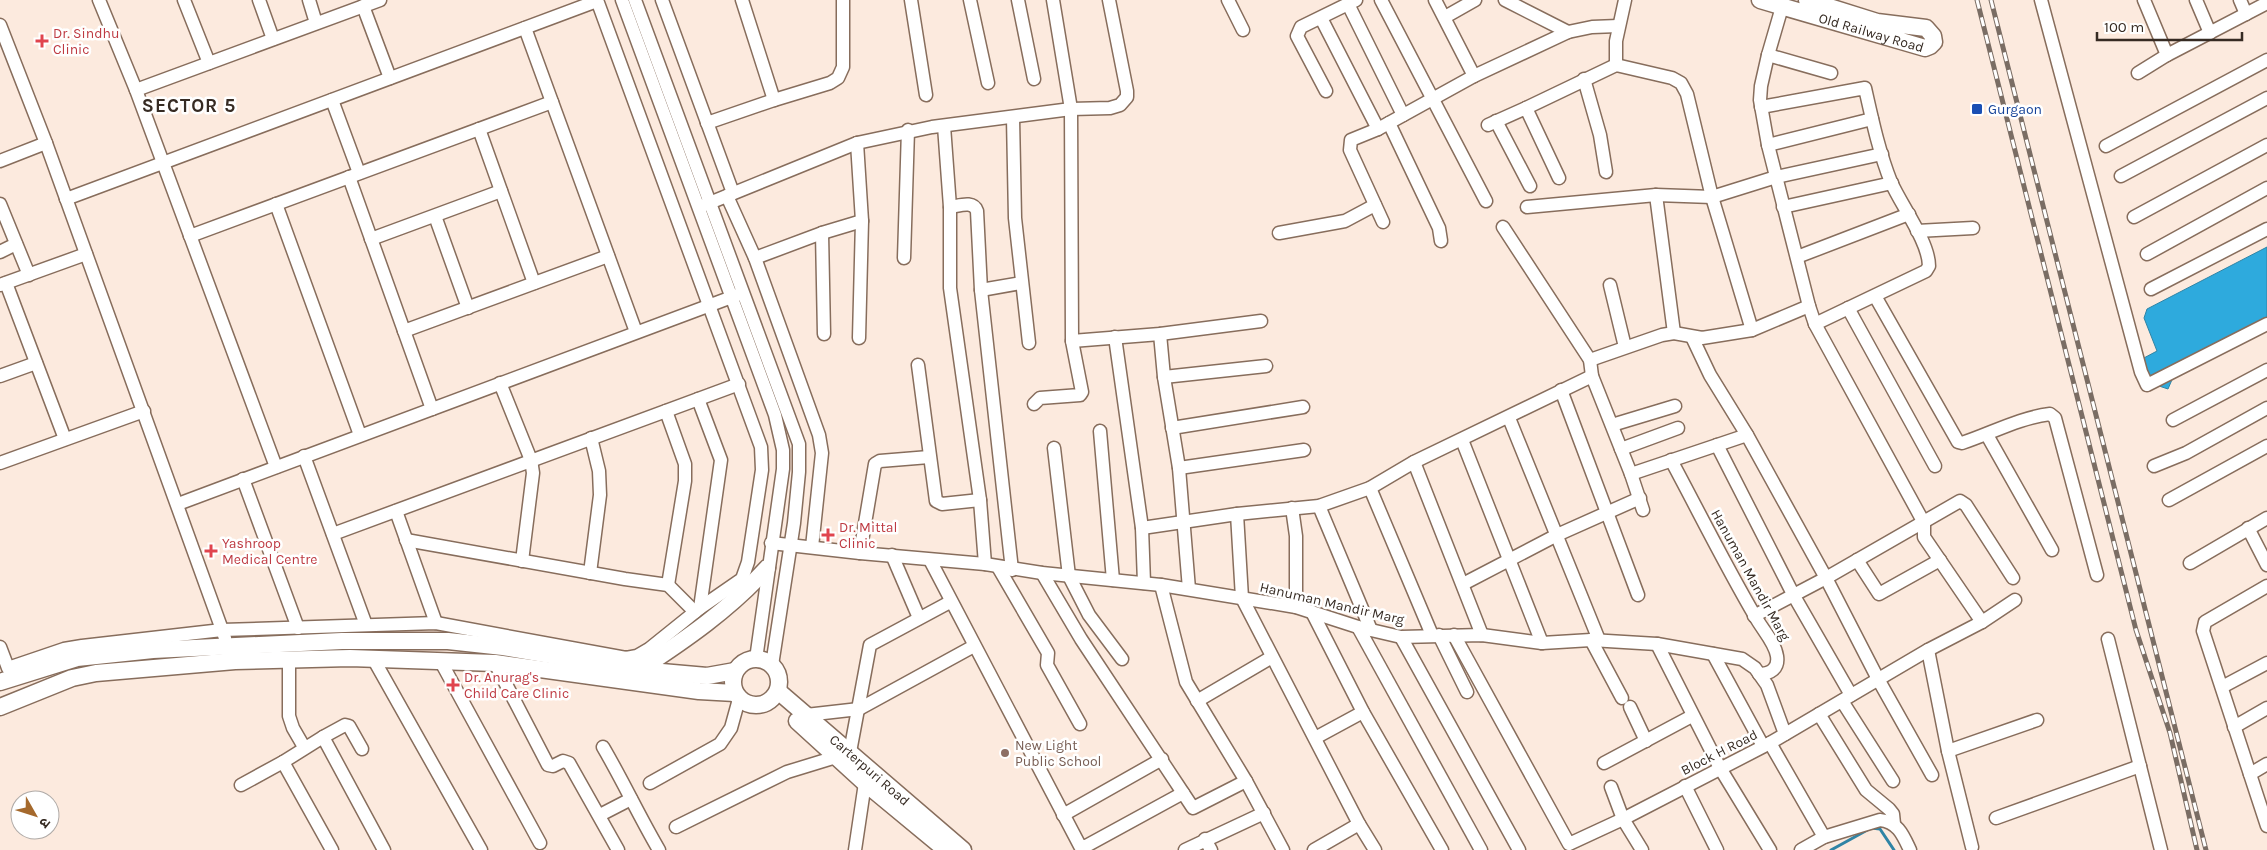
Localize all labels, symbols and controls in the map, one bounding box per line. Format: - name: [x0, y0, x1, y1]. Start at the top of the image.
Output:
- street label: Old Railway Road: [1817, 9, 1926, 56]
- scale bar: [2097, 10, 2242, 42]
- text: 100 m: [2104, 18, 2144, 36]
- place label: Dr. Sindhu Clinic: [53, 25, 119, 58]
- marker: Dr. Sindhu Clinic: [35, 34, 49, 48]
- district label: SECTOR 5: [142, 95, 236, 117]
- place label: Gurgaon: [1988, 101, 2042, 118]
- marker: Gurgaon: [1970, 102, 1984, 116]
- street label: Hanuman Mandir Marg: [1707, 507, 1794, 644]
- place label: Dr. Mittal Clinic: [839, 519, 897, 552]
- marker: Dr. Mittal Clinic: [821, 528, 835, 542]
- place label: Yashroop Medical Centre: [222, 535, 317, 568]
- marker: Yashroop Medical Centre: [204, 544, 218, 558]
- street label: Hanuman Mandir Marg: [1258, 579, 1406, 628]
- place label: Dr. Anurag's Child Care Clinic: [464, 669, 569, 702]
- marker: Dr. Anurag's Child Care Clinic: [446, 678, 460, 692]
- street label: Block H Road: [1678, 726, 1760, 779]
- street label: Carterpuri Road: [826, 731, 913, 809]
- place label: New Light Public School: [1015, 737, 1102, 770]
- marker: New Light Public School: [999, 747, 1011, 759]
- north arrow: [10, 790, 60, 840]
- text: उ: [35, 814, 54, 832]

